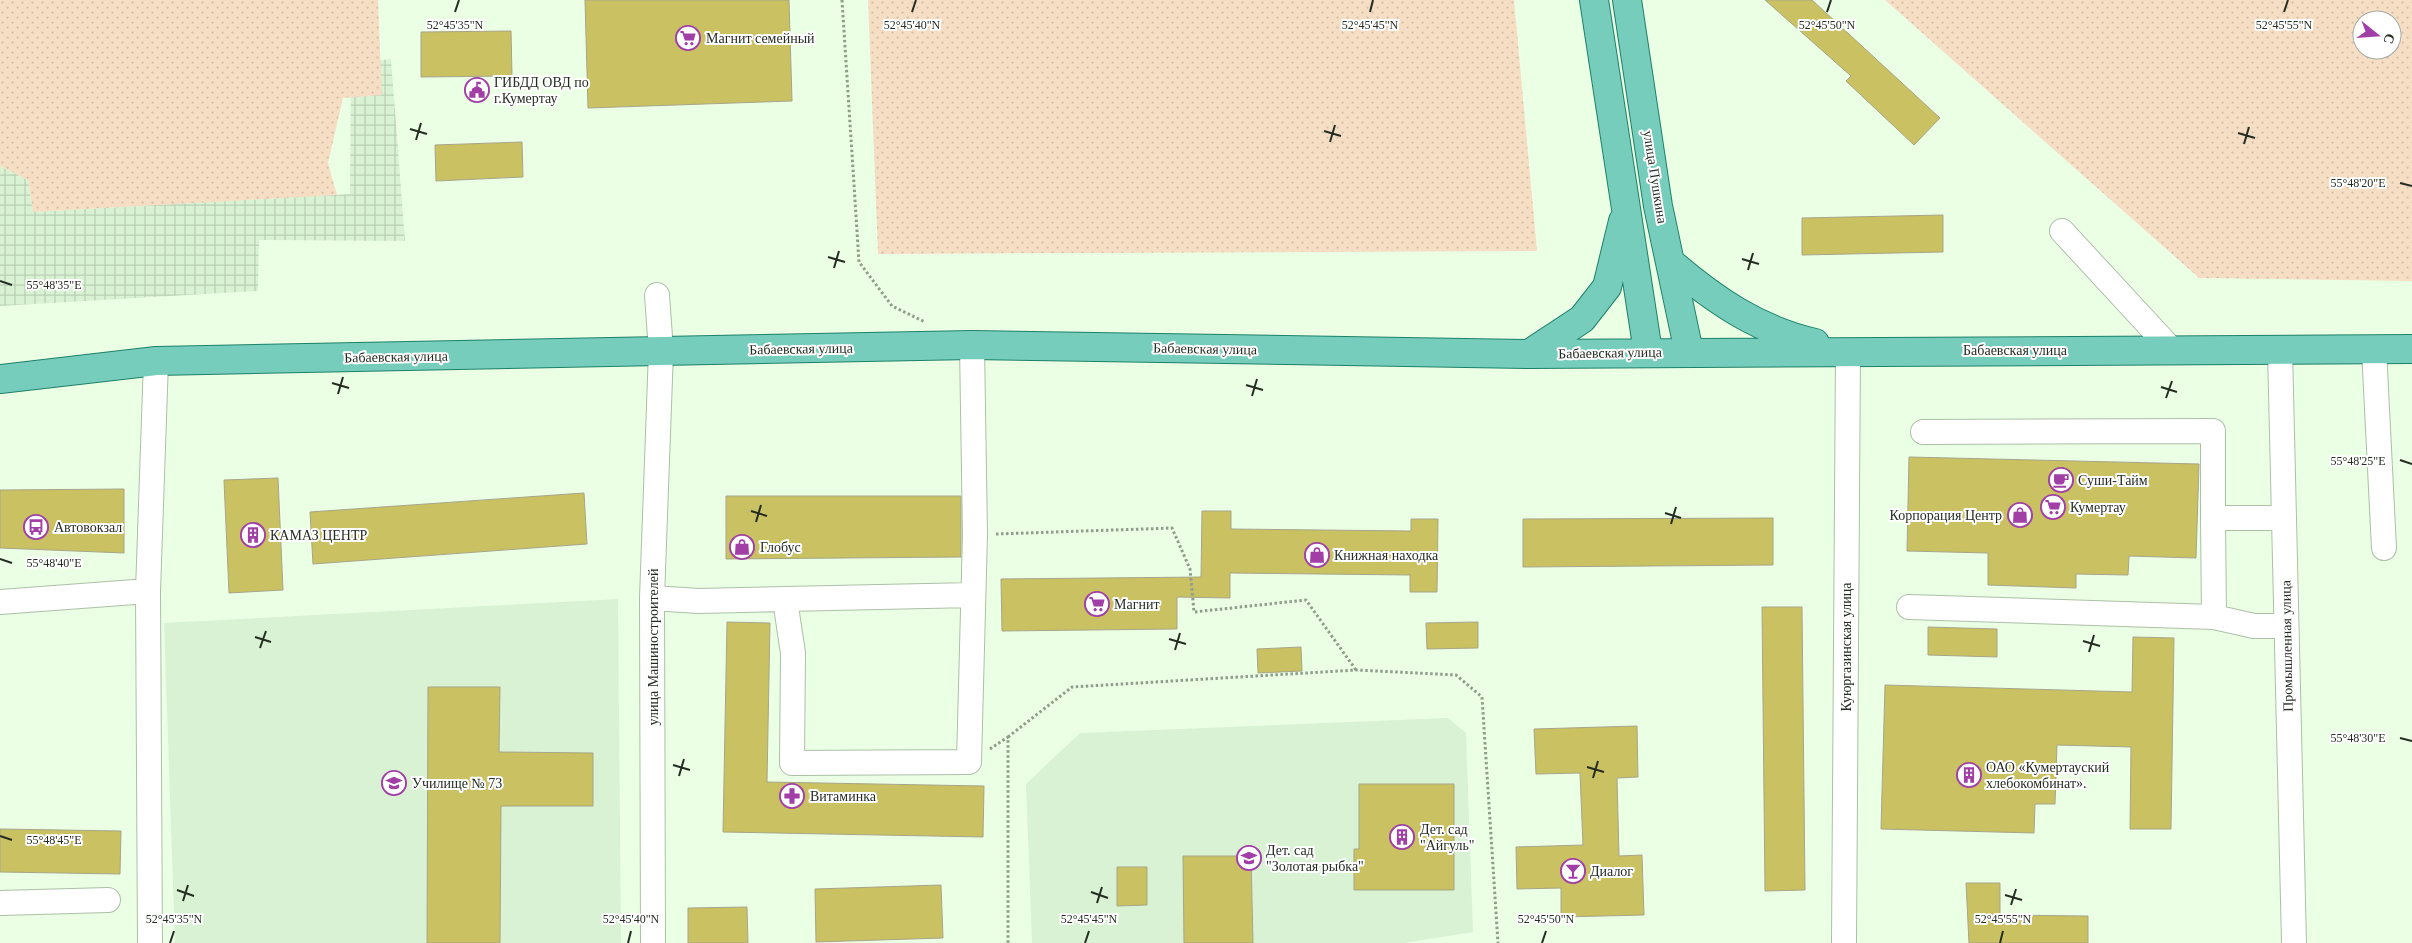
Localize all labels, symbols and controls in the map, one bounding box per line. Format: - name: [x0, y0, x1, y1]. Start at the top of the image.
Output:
- north arrow: [2352, 10, 2402, 60]
- text: 52°45'35"N: [427, 18, 484, 32]
- text: 52°45'40"N: [884, 18, 941, 32]
- text: 52°45'45"N: [1342, 18, 1399, 32]
- text: 52°45'50"N: [1799, 18, 1856, 32]
- text: 52°45'55"N: [2256, 18, 2313, 32]
- supermarket icon: Магнит семейный: [675, 25, 701, 51]
- place label: Магнит семейный: [706, 31, 815, 46]
- text: С: [2380, 32, 2398, 46]
- place label: ГИБДД ОВД по г.Кумертау: [494, 75, 589, 106]
- public building icon: ГИБДД ОВД по г.Кумертау: [464, 77, 490, 103]
- street label: улица Пушкина: [1640, 129, 1670, 225]
- text: 55°48'20"E: [2330, 176, 2386, 190]
- text: 55°48'35"E: [26, 278, 82, 292]
- street label: Бабаевская улица: [749, 341, 854, 357]
- street label: Бабаевская улица: [1153, 341, 1258, 357]
- street label: Бабаевская улица: [1963, 343, 2068, 358]
- street label: Бабаевская улица: [1558, 345, 1663, 361]
- street label: Бабаевская улица: [344, 349, 449, 365]
- text: 55°48'25"E: [2330, 454, 2386, 468]
- cafe icon: Суши-Тайм: [2048, 467, 2074, 493]
- place label: Суши-Тайм: [2078, 473, 2148, 488]
- supermarket icon: Кумертау: [2040, 494, 2066, 520]
- place label: Кумертау: [2070, 500, 2126, 515]
- shop icon: Корпорация Центр: [2007, 502, 2033, 528]
- place label: Корпорация Центр: [1890, 508, 2002, 523]
- bus stop icon: Автовокзал: [23, 514, 49, 540]
- place label: Автовокзал: [54, 520, 122, 535]
- building icon: КАМАЗ ЦЕНТР: [240, 522, 266, 548]
- place label: КАМАЗ ЦЕНТР: [270, 528, 367, 543]
- shop icon: Глобус: [729, 534, 755, 560]
- place label: Глобус: [760, 540, 801, 555]
- shop icon: Книжная находка: [1304, 542, 1330, 568]
- place label: Книжная находка: [1334, 548, 1439, 563]
- text: 55°48'40"E: [26, 556, 82, 570]
- street label: улица Машиностроителей: [646, 568, 661, 725]
- street label: Промышленная улица: [2278, 579, 2296, 712]
- street label: Куюргазинская улица: [1839, 582, 1854, 711]
- supermarket icon: Магнит: [1084, 591, 1110, 617]
- place label: Магнит: [1114, 597, 1160, 612]
- text: 55°48'30"E: [2330, 731, 2386, 745]
- place label: ОАО «Кумертауский хлебокомбинат».: [1986, 760, 2110, 791]
- building icon: ОАО «Кумертауский хлебокомбинат».: [1956, 762, 1982, 788]
- school or university icon: Училище № 73: [381, 770, 407, 796]
- place label: Училище № 73: [412, 776, 502, 791]
- pharmacy icon: Витаминка: [779, 783, 805, 809]
- place label: Витаминка: [810, 789, 877, 804]
- place label: Дет. сад "Айгуль": [1420, 822, 1475, 853]
- building icon: Дет. сад "Айгуль": [1389, 824, 1415, 850]
- text: 55°48'45"E: [26, 833, 82, 847]
- place label: Дет. сад "Золотая рыбка": [1266, 843, 1364, 874]
- school or university icon: Дет. сад "Золотая рыбка": [1236, 845, 1262, 871]
- bar icon: Диалог: [1560, 858, 1586, 884]
- place label: Диалог: [1590, 864, 1633, 879]
- text: 52°45'35"N: [146, 912, 203, 926]
- text: 52°45'40"N: [603, 912, 660, 926]
- text: 52°45'45"N: [1061, 912, 1118, 926]
- text: 52°45'50"N: [1518, 912, 1575, 926]
- text: 52°45'55"N: [1975, 912, 2032, 926]

